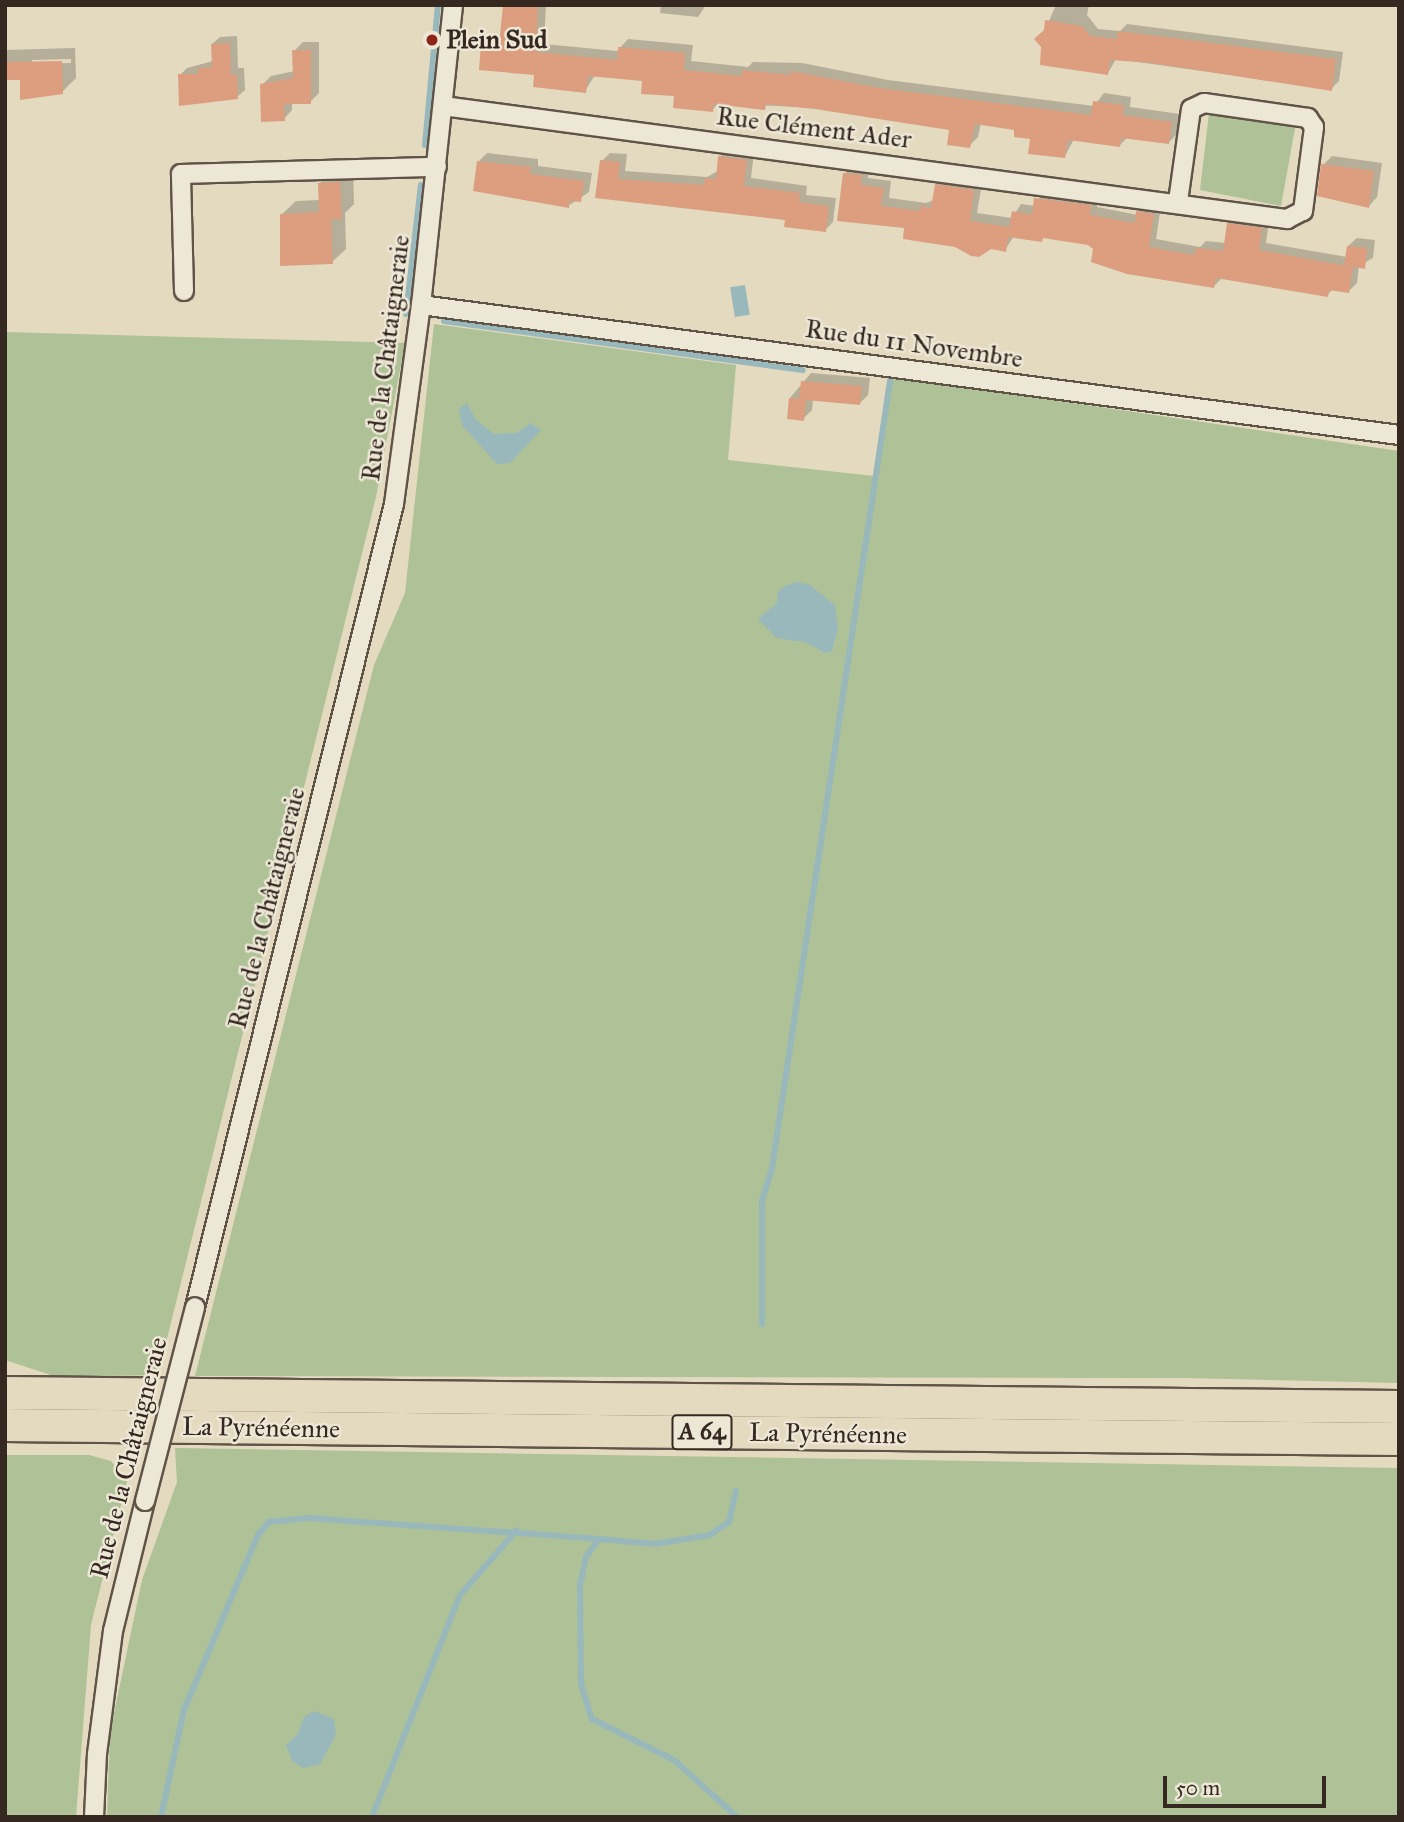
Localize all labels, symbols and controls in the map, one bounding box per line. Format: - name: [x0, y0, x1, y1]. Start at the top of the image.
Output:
- place label: Plein Sud: [446, 24, 547, 56]
- marker: Plein Sud: [424, 32, 440, 48]
- street label: Rue Clément Ader: [715, 101, 913, 155]
- street label: Rue de la Châtaigneraie: [355, 233, 417, 483]
- street label: Rue du 11 Novembre: [803, 313, 1025, 375]
- street label: Rue de la Châtaigneraie: [222, 784, 312, 1032]
- street label: Rue de la Châtaigneraie: [84, 1334, 174, 1582]
- street label: La Pyrénéenne: [182, 1411, 340, 1445]
- road number: A 64: [670, 1412, 734, 1452]
- street label: La Pyrénéenne: [749, 1417, 907, 1451]
- scale bar: [1166, 1762, 1329, 1806]
- text: 50 m: [1176, 1775, 1220, 1801]

